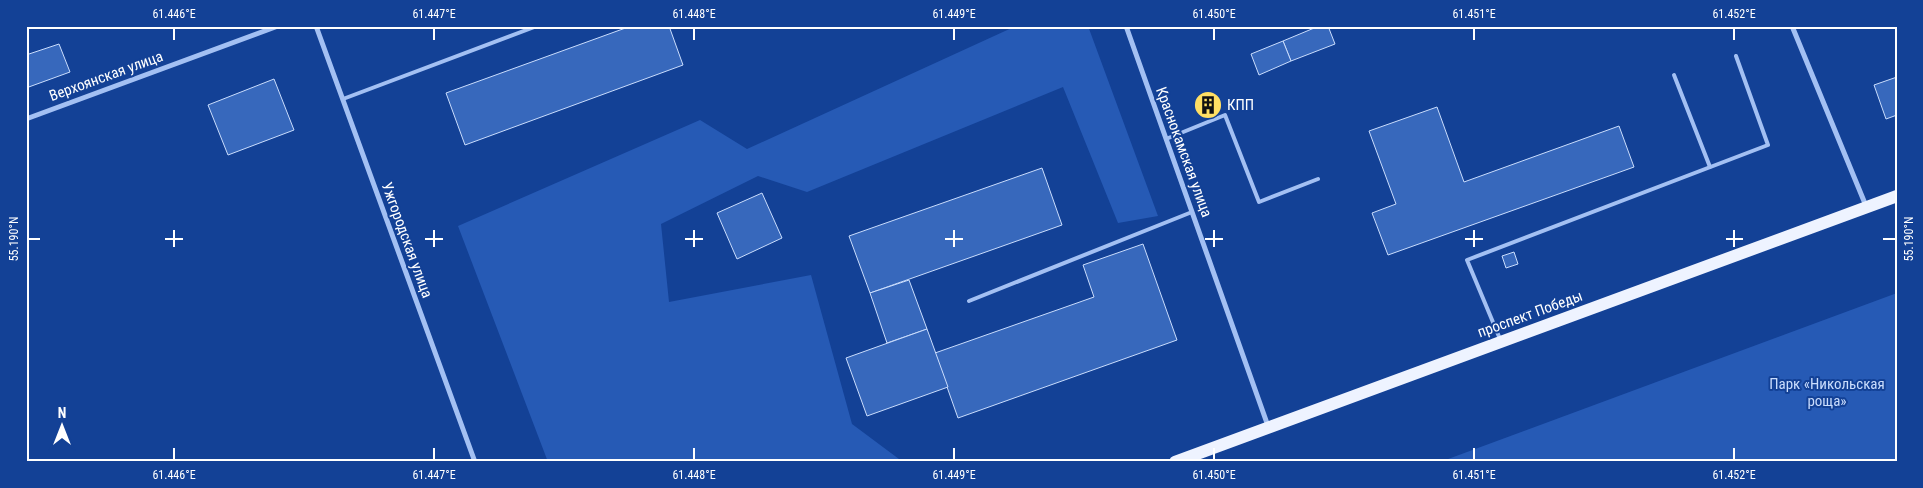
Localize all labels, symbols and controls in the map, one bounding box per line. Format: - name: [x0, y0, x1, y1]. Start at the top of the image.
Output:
- text: 61.446°E: [152, 7, 196, 21]
- text: 61.447°E: [412, 7, 456, 21]
- text: 61.448°E: [672, 7, 716, 21]
- text: 61.449°E: [932, 7, 976, 21]
- text: 61.450°E: [1192, 7, 1236, 21]
- text: 61.451°E: [1452, 7, 1496, 21]
- text: 61.452°E: [1712, 7, 1756, 21]
- street label: Верхоянская улица: [47, 47, 165, 105]
- street label: Краснокамская улица: [1152, 84, 1216, 220]
- building icon: КПП: [1193, 90, 1223, 120]
- place label: КПП: [1227, 96, 1254, 114]
- street label: Ужгородская улица: [378, 180, 436, 300]
- text: 55.190°N: [7, 217, 21, 261]
- text: 55.190°N: [1902, 217, 1916, 261]
- street label: проспект Победы: [1475, 287, 1585, 341]
- park label: Парк «Никольская роща»: [1769, 375, 1885, 410]
- north arrow: [38, 400, 88, 450]
- text: N: [58, 405, 66, 421]
- text: 61.446°E: [152, 468, 196, 482]
- text: 61.447°E: [412, 468, 456, 482]
- text: 61.448°E: [672, 468, 716, 482]
- text: 61.449°E: [932, 468, 976, 482]
- text: 61.450°E: [1192, 468, 1236, 482]
- text: 61.451°E: [1452, 468, 1496, 482]
- text: 61.452°E: [1712, 468, 1756, 482]

